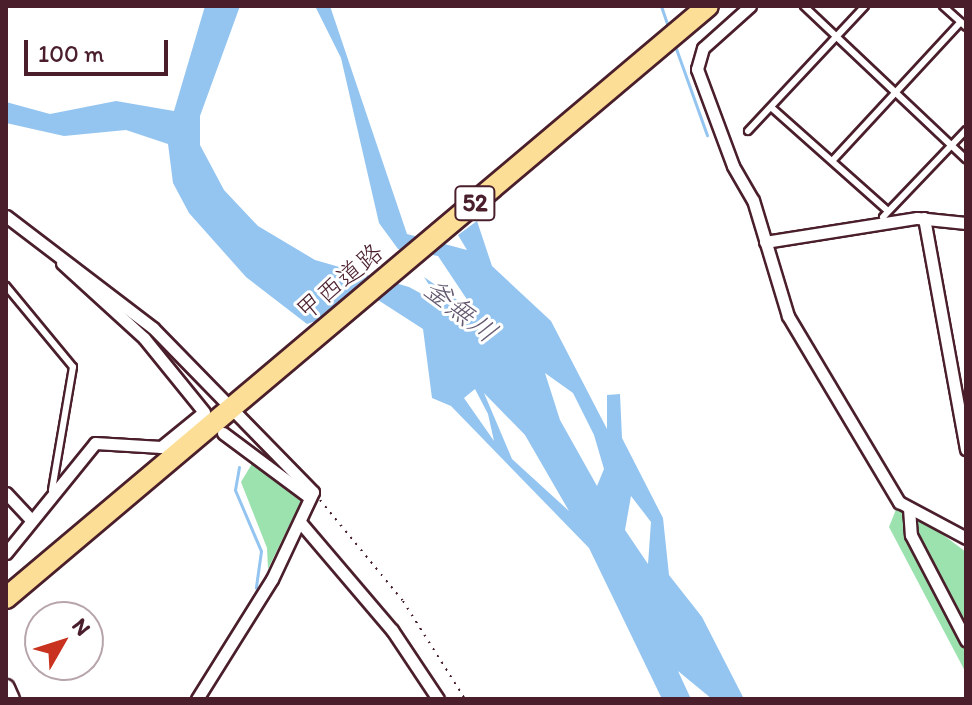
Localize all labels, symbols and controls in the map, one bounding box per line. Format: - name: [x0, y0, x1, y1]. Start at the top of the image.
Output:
- scale bar: [28, 24, 172, 74]
- text: 100 m: [38, 39, 104, 68]
- road number: 52: [453, 183, 497, 223]
- street label: 甲西道路: [290, 237, 390, 327]
- water label: 釜無川: [418, 271, 504, 349]
- north arrow: [24, 601, 104, 681]
- text: N: [66, 613, 97, 641]

